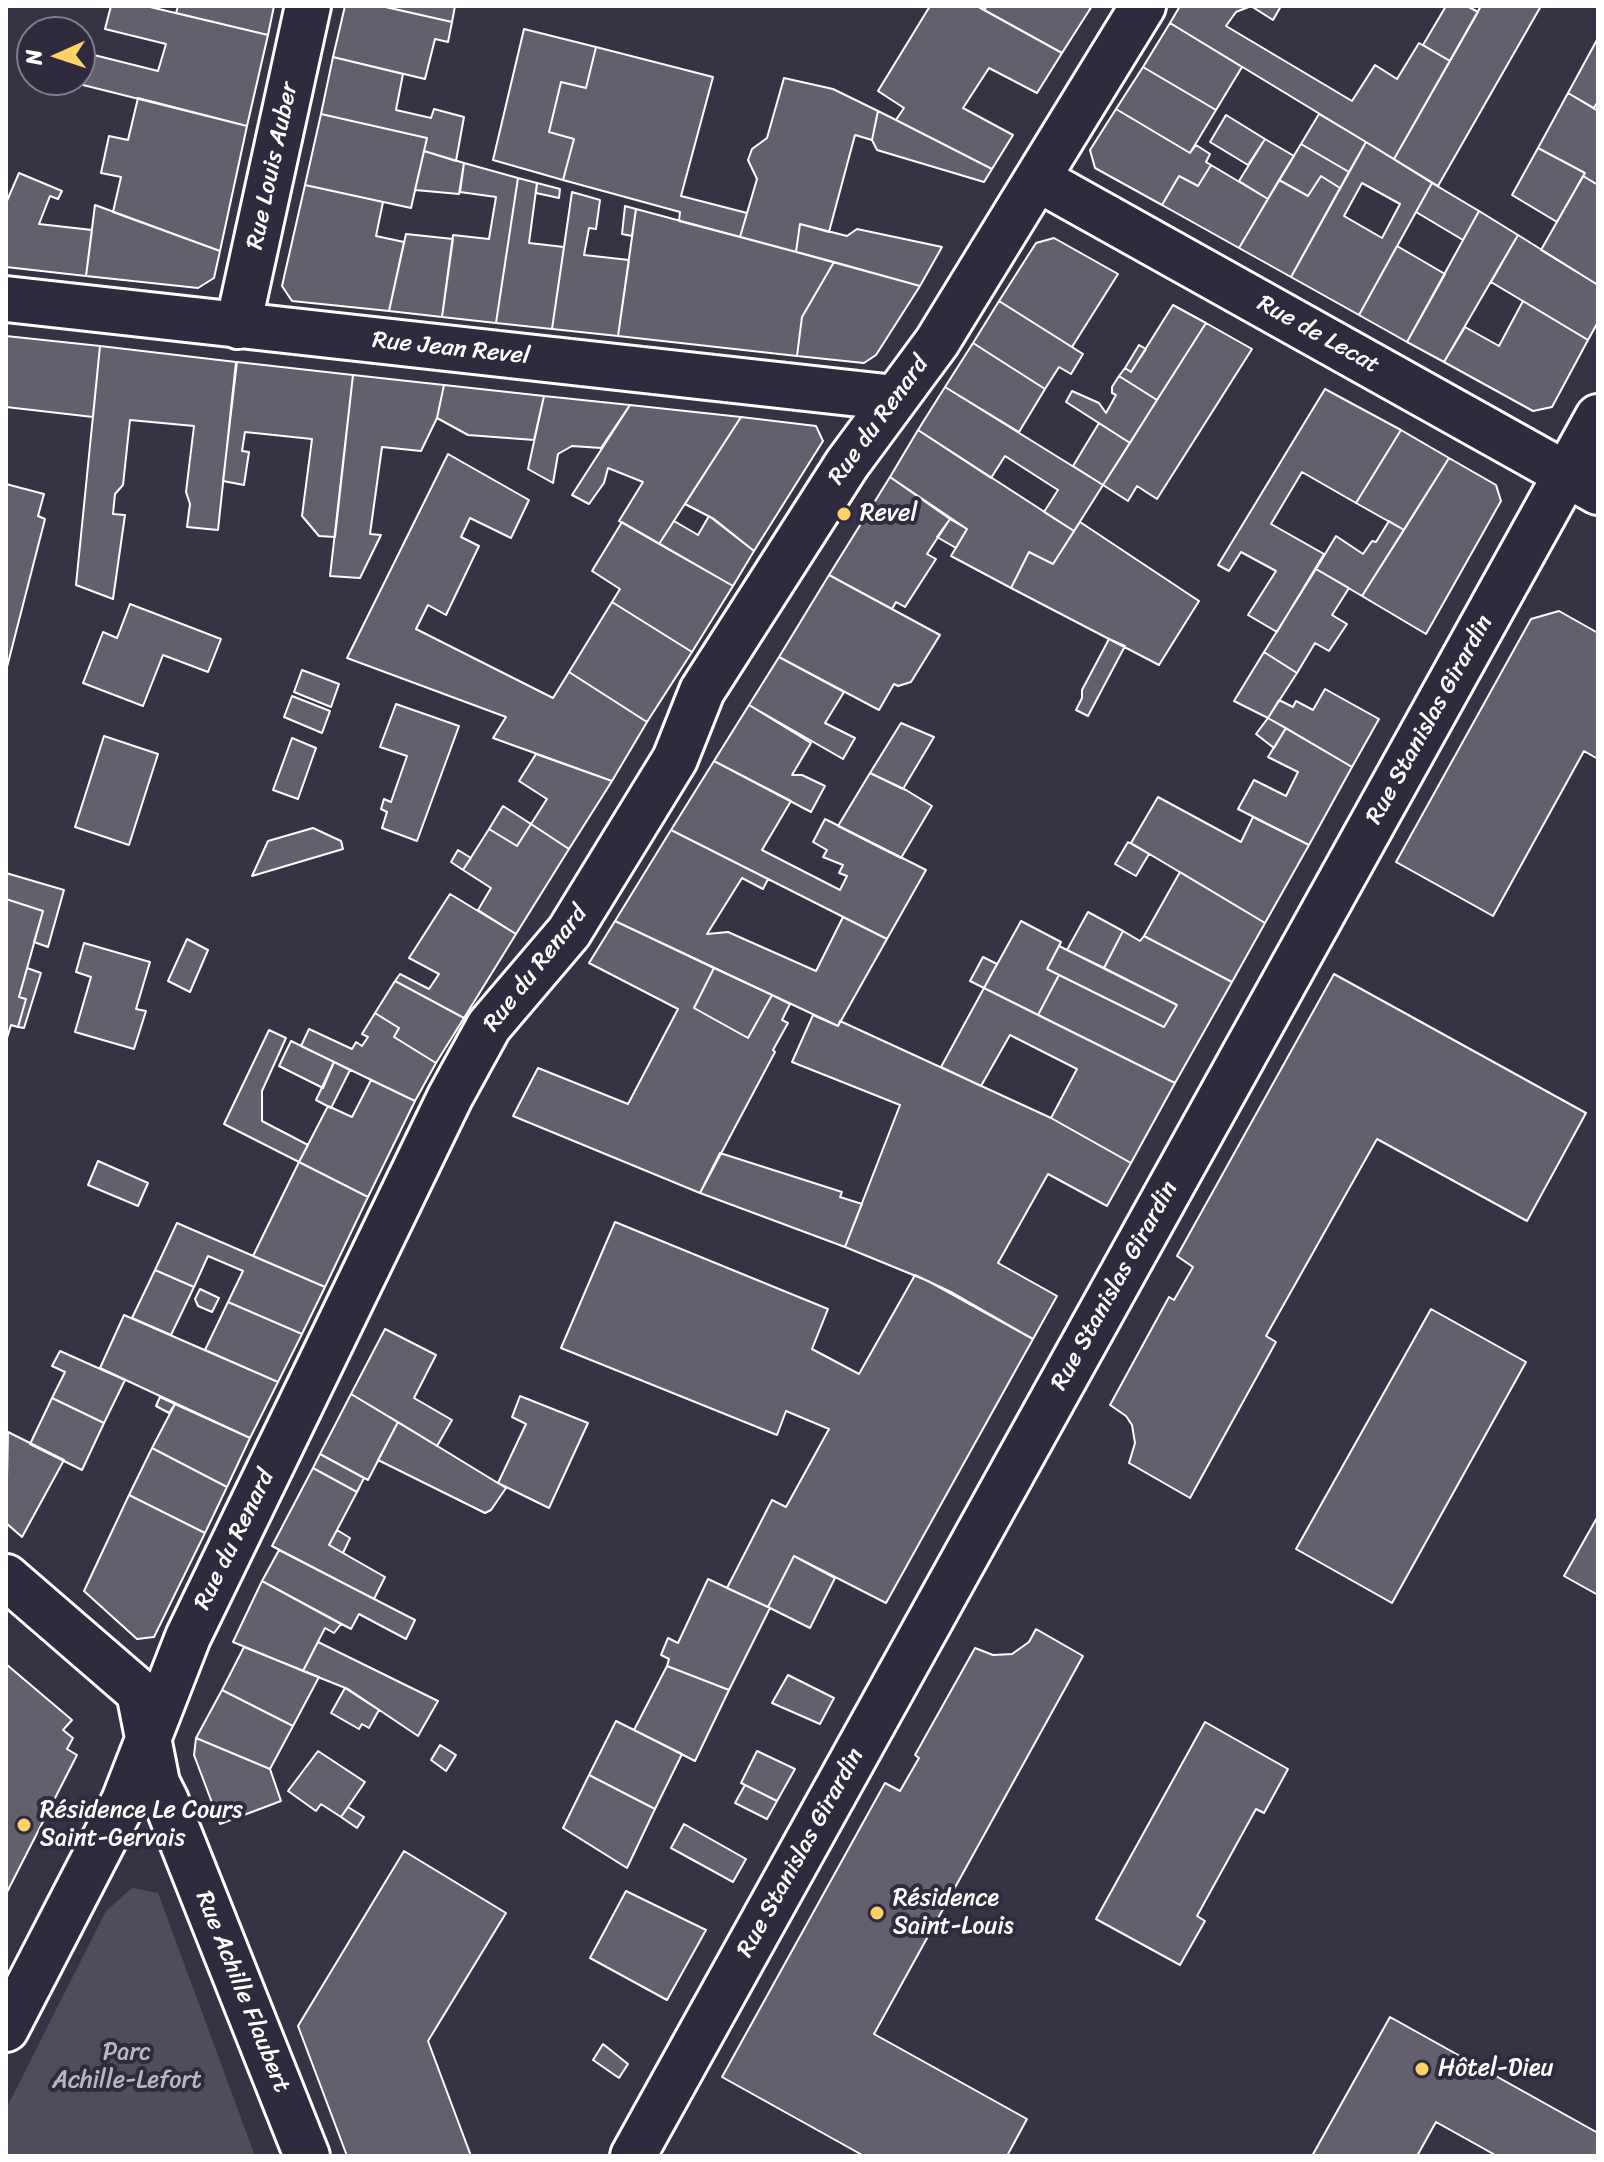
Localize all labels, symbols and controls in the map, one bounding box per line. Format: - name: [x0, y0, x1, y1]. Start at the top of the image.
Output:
- north arrow: [16, 16, 96, 96]
- text: N: [14, 49, 53, 66]
- street label: Rue Louis Auber: [241, 80, 305, 252]
- street label: Rue de Lecat: [1252, 290, 1384, 380]
- street label: Rue Jean Revel: [371, 326, 531, 372]
- street label: Rue du Renard: [823, 351, 935, 491]
- place label: Revel: [860, 500, 917, 528]
- marker: Revel: [835, 505, 853, 523]
- street label: Rue Stanislas Girardin: [1361, 610, 1499, 830]
- street label: Rue du Renard: [478, 900, 594, 1038]
- street label: Rue Stanislas Girardin: [1046, 1176, 1184, 1396]
- street label: Rue du Renard: [189, 1465, 281, 1615]
- street label: Rue Stanislas Girardin: [732, 1743, 870, 1963]
- place label: Résidence Le Cours Saint-Gervais: [40, 1797, 243, 1853]
- marker: Résidence Le Cours Saint-Gervais: [15, 1816, 33, 1834]
- place label: Résidence Saint-Louis: [893, 1885, 1014, 1941]
- street label: Rue Achille Flaubert: [188, 1887, 296, 2097]
- marker: Résidence Saint-Louis: [868, 1904, 886, 1922]
- park label: Parc Achille-Lefort: [52, 2039, 202, 2095]
- place label: Hôtel-Dieu: [1438, 2055, 1553, 2083]
- marker: Hôtel-Dieu: [1413, 2060, 1431, 2078]

